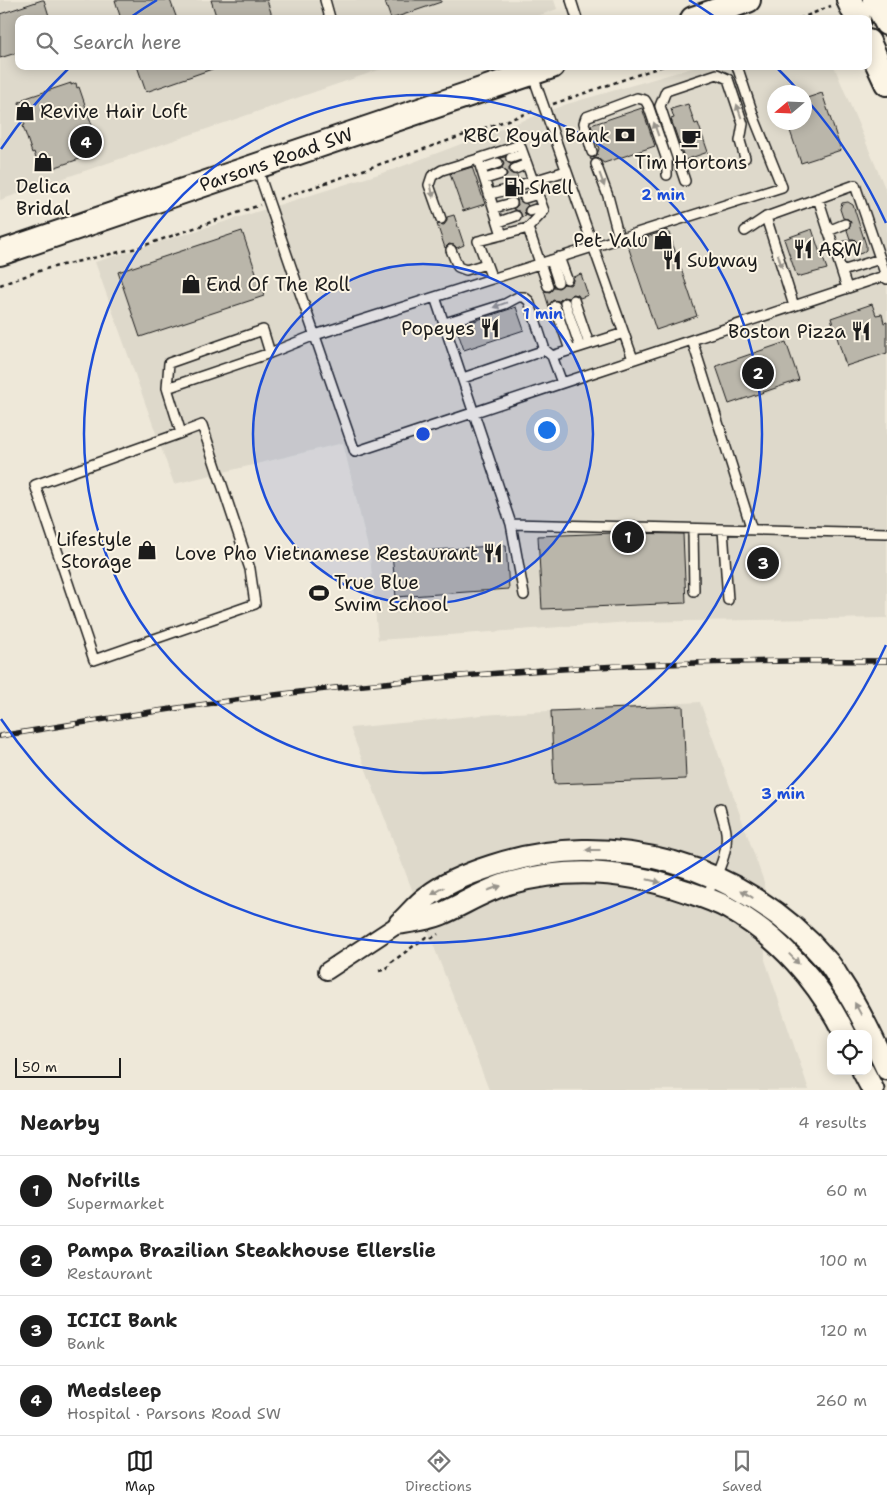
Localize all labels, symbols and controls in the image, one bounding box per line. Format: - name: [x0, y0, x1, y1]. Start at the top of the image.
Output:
- search box: [15, 15, 872, 70]
- icon: search: [33, 29, 61, 57]
- text: Search here: [73, 30, 182, 55]
- north arrow: [767, 85, 812, 130]
- place label: Revive Hair Loft: [40, 99, 188, 124]
- shop icon: Revive Hair Loft: [14, 100, 36, 122]
- one-way arrow: [734, 103, 742, 118]
- street label: Parsons Road SW: [196, 121, 356, 197]
- one-way arrow: [652, 121, 660, 136]
- pin: 4: [70, 123, 102, 161]
- place label: RBC Royal Bank: [463, 123, 610, 148]
- bank icon: RBC Royal Bank: [614, 124, 636, 146]
- cafe icon: Tim Hortons: [680, 127, 702, 149]
- place label: Tim Hortons: [635, 150, 747, 175]
- shop icon: Delica Bridal: [32, 151, 54, 173]
- one-way arrow: [598, 173, 606, 188]
- place label: Delica Bridal: [16, 174, 70, 221]
- place label: Shell: [529, 175, 573, 200]
- fuel station icon: Shell: [503, 176, 525, 198]
- one-way arrow: [428, 183, 436, 198]
- text: 2 min: [641, 185, 685, 205]
- place label: Pet Valu: [573, 228, 648, 253]
- shop icon: Pet Valu: [652, 229, 674, 251]
- place label: A&W: [818, 237, 862, 262]
- restaurant icon: A&W: [792, 238, 814, 260]
- place label: Subway: [687, 248, 758, 273]
- restaurant icon: Subway: [661, 249, 683, 271]
- one-way arrow: [776, 254, 784, 269]
- place label: End Of The Roll: [206, 272, 350, 297]
- shop icon: End Of The Roll: [180, 273, 202, 295]
- one-way arrow: [492, 301, 507, 309]
- text: 1 min: [523, 304, 563, 324]
- place label: Popeyes: [401, 316, 475, 341]
- restaurant icon: Popeyes: [479, 317, 501, 339]
- place label: Boston Pizza: [728, 319, 846, 344]
- restaurant icon: Boston Pizza: [850, 320, 872, 342]
- pin: 2: [742, 354, 774, 392]
- your location: [534, 417, 560, 443]
- centre of rings: [414, 425, 432, 443]
- pin: 1: [612, 518, 644, 556]
- place label: Lifestyle Storage: [56, 527, 132, 574]
- shop icon: Lifestyle Storage: [136, 539, 158, 561]
- place label: Love Pho Vietnamese Restaurant: [175, 541, 478, 566]
- restaurant icon: Love Pho Vietnamese Restaurant: [482, 542, 504, 564]
- pin: 3: [747, 544, 779, 582]
- place label: True Blue Swim School: [334, 570, 448, 617]
- sports icon: True Blue Swim School: [308, 582, 330, 604]
- text: 3 min: [761, 784, 805, 804]
- one-way arrow: [584, 846, 600, 854]
- one-way arrow: [647, 877, 662, 885]
- one-way arrow: [487, 884, 502, 891]
- one-way arrow: [430, 887, 445, 895]
- one-way arrow: [740, 889, 754, 899]
- one-way arrow: [788, 953, 800, 965]
- one-way arrow: [854, 1002, 862, 1017]
- map controls: [827, 1030, 872, 1075]
- button: locate: [827, 1030, 872, 1075]
- scale bar: [15, 1055, 121, 1078]
- text: 50 m: [22, 1058, 57, 1076]
- text: Nearby: [20, 1109, 100, 1137]
- text: 4 results: [798, 1112, 867, 1133]
- text: Nofrills: [67, 1168, 140, 1193]
- text: 1: [32, 1180, 40, 1201]
- text: 60 m: [826, 1180, 867, 1201]
- text: Supermarket: [67, 1193, 164, 1214]
- text: Pampa Brazilian Steakhouse Ellerslie: [67, 1238, 436, 1263]
- text: 2: [30, 1250, 42, 1271]
- text: 100 m: [819, 1250, 867, 1271]
- text: Restaurant: [67, 1263, 153, 1284]
- text: ICICI Bank: [67, 1308, 178, 1333]
- text: 3: [30, 1320, 42, 1341]
- text: 120 m: [820, 1320, 867, 1341]
- text: Bank: [67, 1333, 105, 1354]
- text: Medsleep: [67, 1378, 161, 1403]
- text: 4: [30, 1390, 42, 1411]
- text: 260 m: [815, 1390, 867, 1411]
- text: Hospital · Parsons Road SW: [67, 1403, 281, 1424]
- tab: Map: [125, 1447, 155, 1495]
- tab: Directions: [405, 1447, 472, 1495]
- tab: Saved: [722, 1447, 762, 1495]

